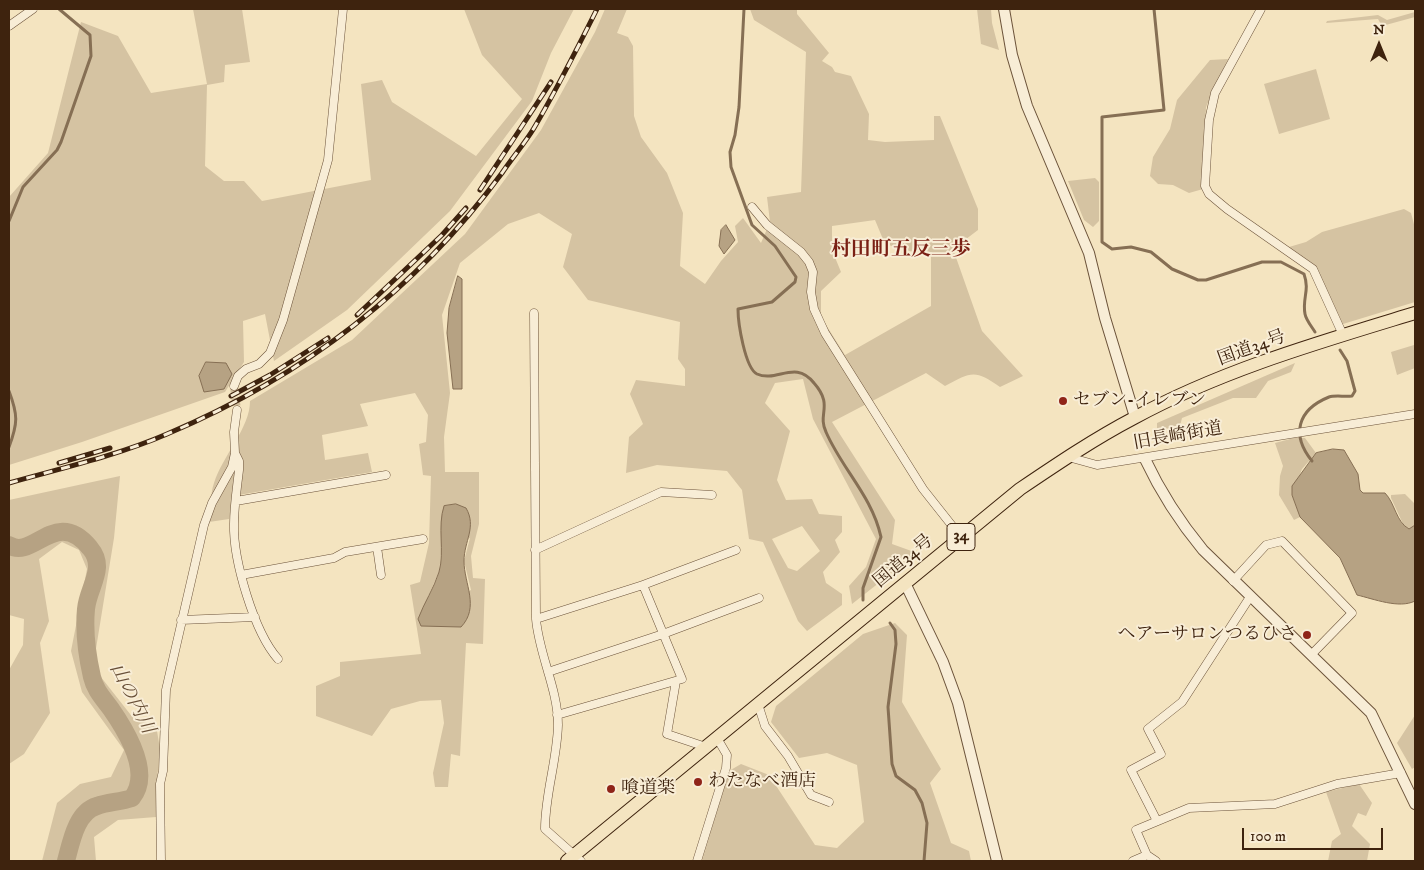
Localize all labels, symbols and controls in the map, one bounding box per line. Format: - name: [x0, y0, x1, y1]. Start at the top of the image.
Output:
- north arrow: [1354, 20, 1404, 70]
- text: N: [1373, 21, 1385, 39]
- district label: 村田町五反三歩: [831, 239, 971, 263]
- street label: 国道34号: [1215, 327, 1289, 371]
- place label: セブン-イレブン: [1073, 390, 1206, 412]
- marker: セブン-イレブン: [1057, 395, 1069, 407]
- street label: 旧長崎街道: [1132, 419, 1224, 455]
- road number: 34: [947, 524, 975, 550]
- street label: 国道34号: [870, 531, 938, 593]
- place label: ヘアーサロンつるひさ: [1118, 624, 1297, 646]
- marker: ヘアーサロンつるひさ: [1301, 629, 1313, 641]
- water label: 山の内川: [104, 660, 158, 738]
- place label: わたなべ酒店: [708, 771, 816, 793]
- marker: わたなべ酒店: [692, 776, 704, 788]
- place label: 喰道楽: [621, 778, 675, 800]
- marker: 喰道楽: [605, 783, 617, 795]
- scale bar: [1244, 818, 1385, 850]
- text: 100 m: [1250, 827, 1286, 846]

